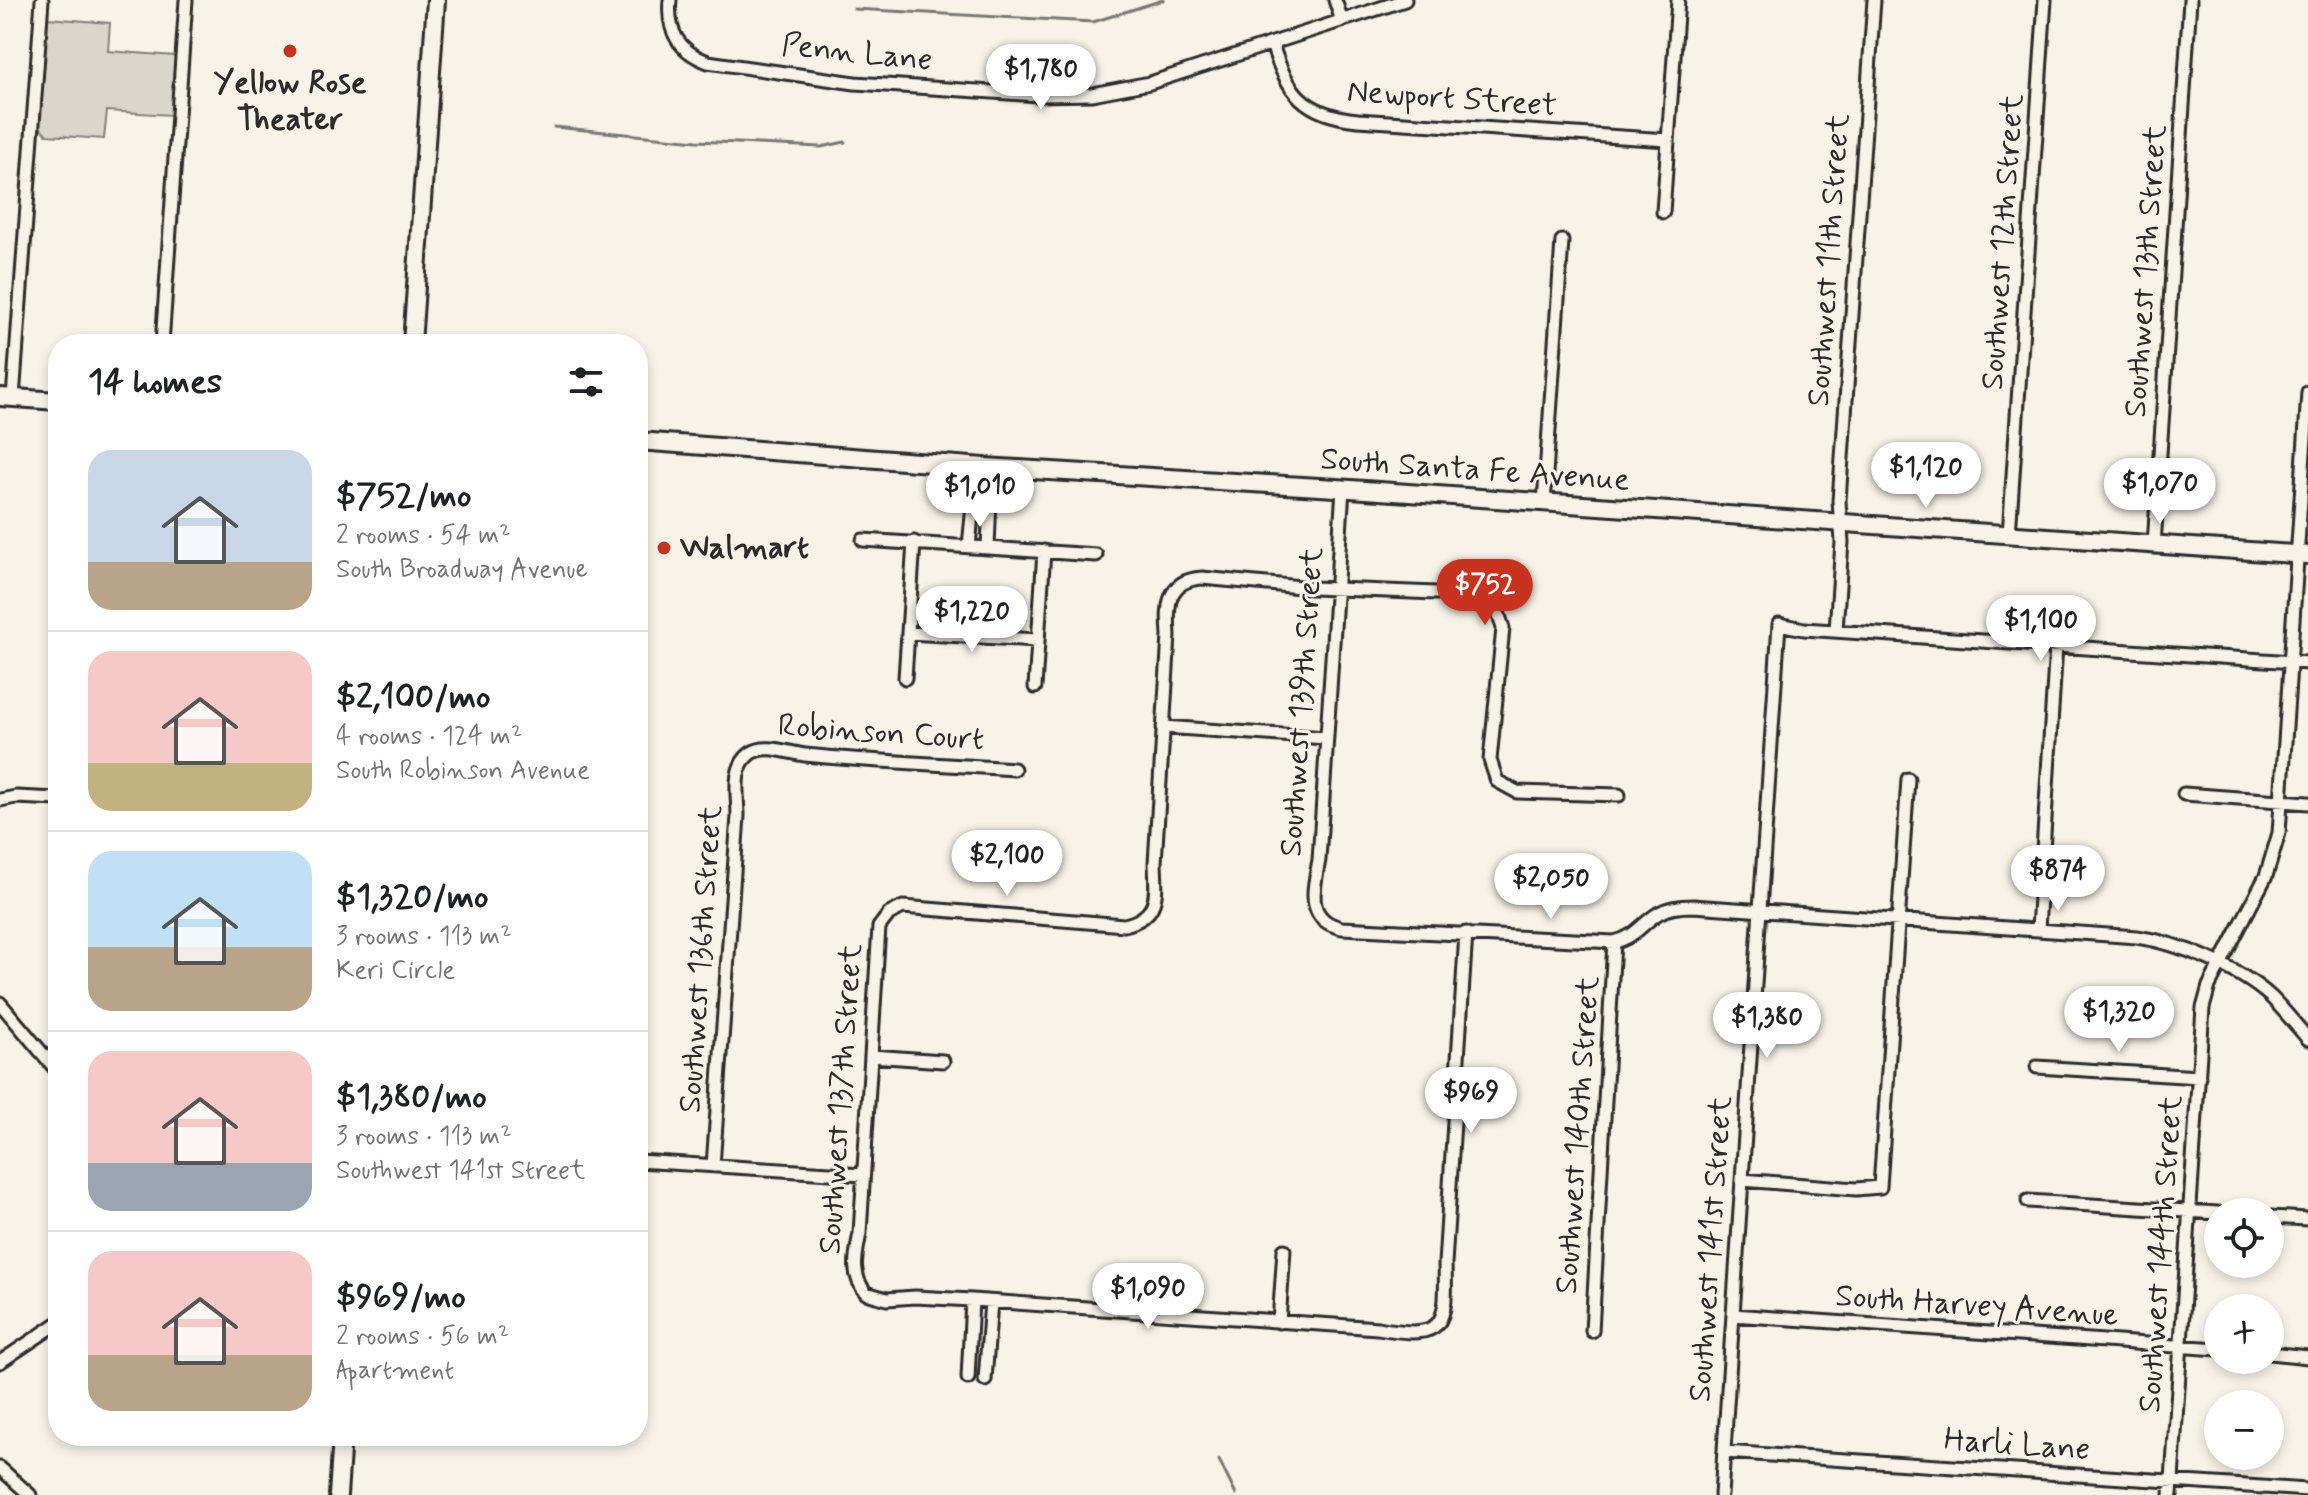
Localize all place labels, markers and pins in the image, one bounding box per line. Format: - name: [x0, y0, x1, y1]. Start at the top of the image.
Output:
- marker: Yellow Rose Theater: [281, 42, 299, 60]
- pin: $1,780: [976, 44, 1106, 112]
- place label: Yellow Rose Theater: [213, 62, 367, 141]
- pin: $1,120: [1861, 442, 1991, 510]
- pin: $1,070: [2095, 458, 2225, 526]
- pin: $1,010: [915, 461, 1045, 529]
- place label: Walmart: [680, 527, 809, 569]
- marker: Walmart: [655, 539, 673, 557]
- pin: $752: [1438, 559, 1532, 627]
- pin: $1,220: [907, 586, 1037, 654]
- pin: $1,100: [1976, 595, 2106, 663]
- pin: $2,100: [942, 830, 1072, 898]
- pin: $874: [2011, 845, 2105, 913]
- pin: $2,050: [1486, 853, 1616, 921]
- pin: $1,320: [2054, 986, 2184, 1054]
- pin: $1,380: [1702, 992, 1832, 1060]
- pin: $969: [1424, 1067, 1518, 1135]
- pin: $1,090: [1083, 1263, 1213, 1331]

